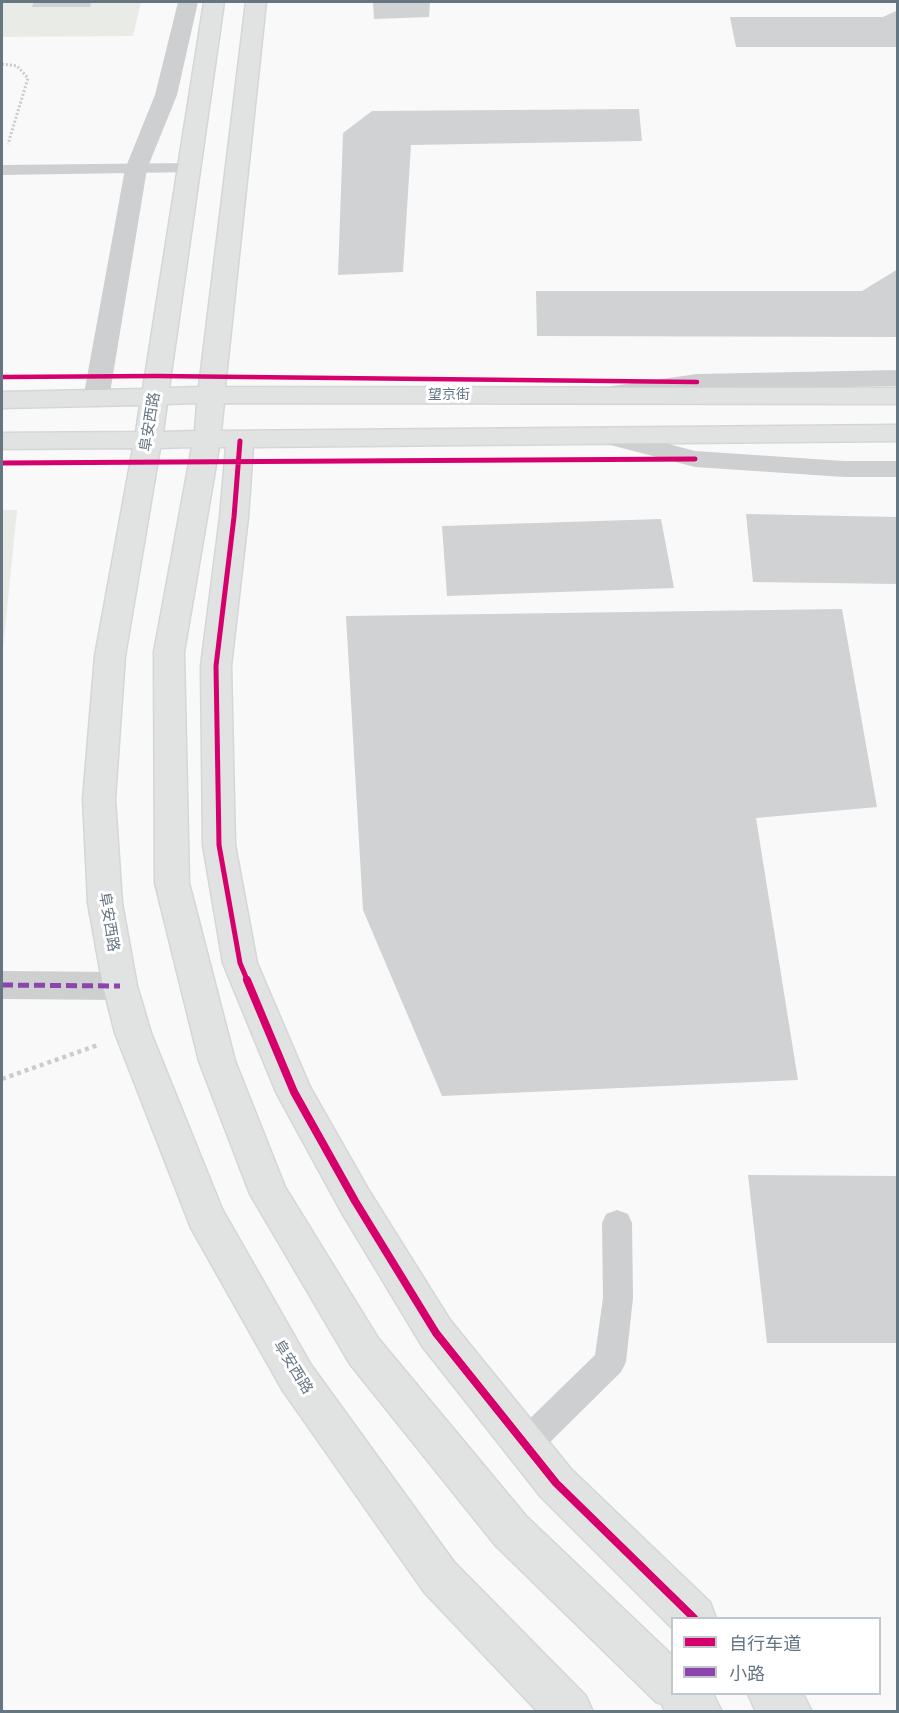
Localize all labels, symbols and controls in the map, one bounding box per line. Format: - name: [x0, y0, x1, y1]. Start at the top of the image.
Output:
- street label: 望京街: [428, 387, 470, 403]
- street label: 阜安西路: [136, 391, 164, 453]
- street label: 阜安西路: [95, 891, 123, 953]
- street label: 阜安西路: [269, 1337, 317, 1397]
- legend: [671, 1617, 881, 1695]
- text: 自行车道: [729, 1633, 801, 1654]
- text: 小路: [729, 1663, 765, 1684]

